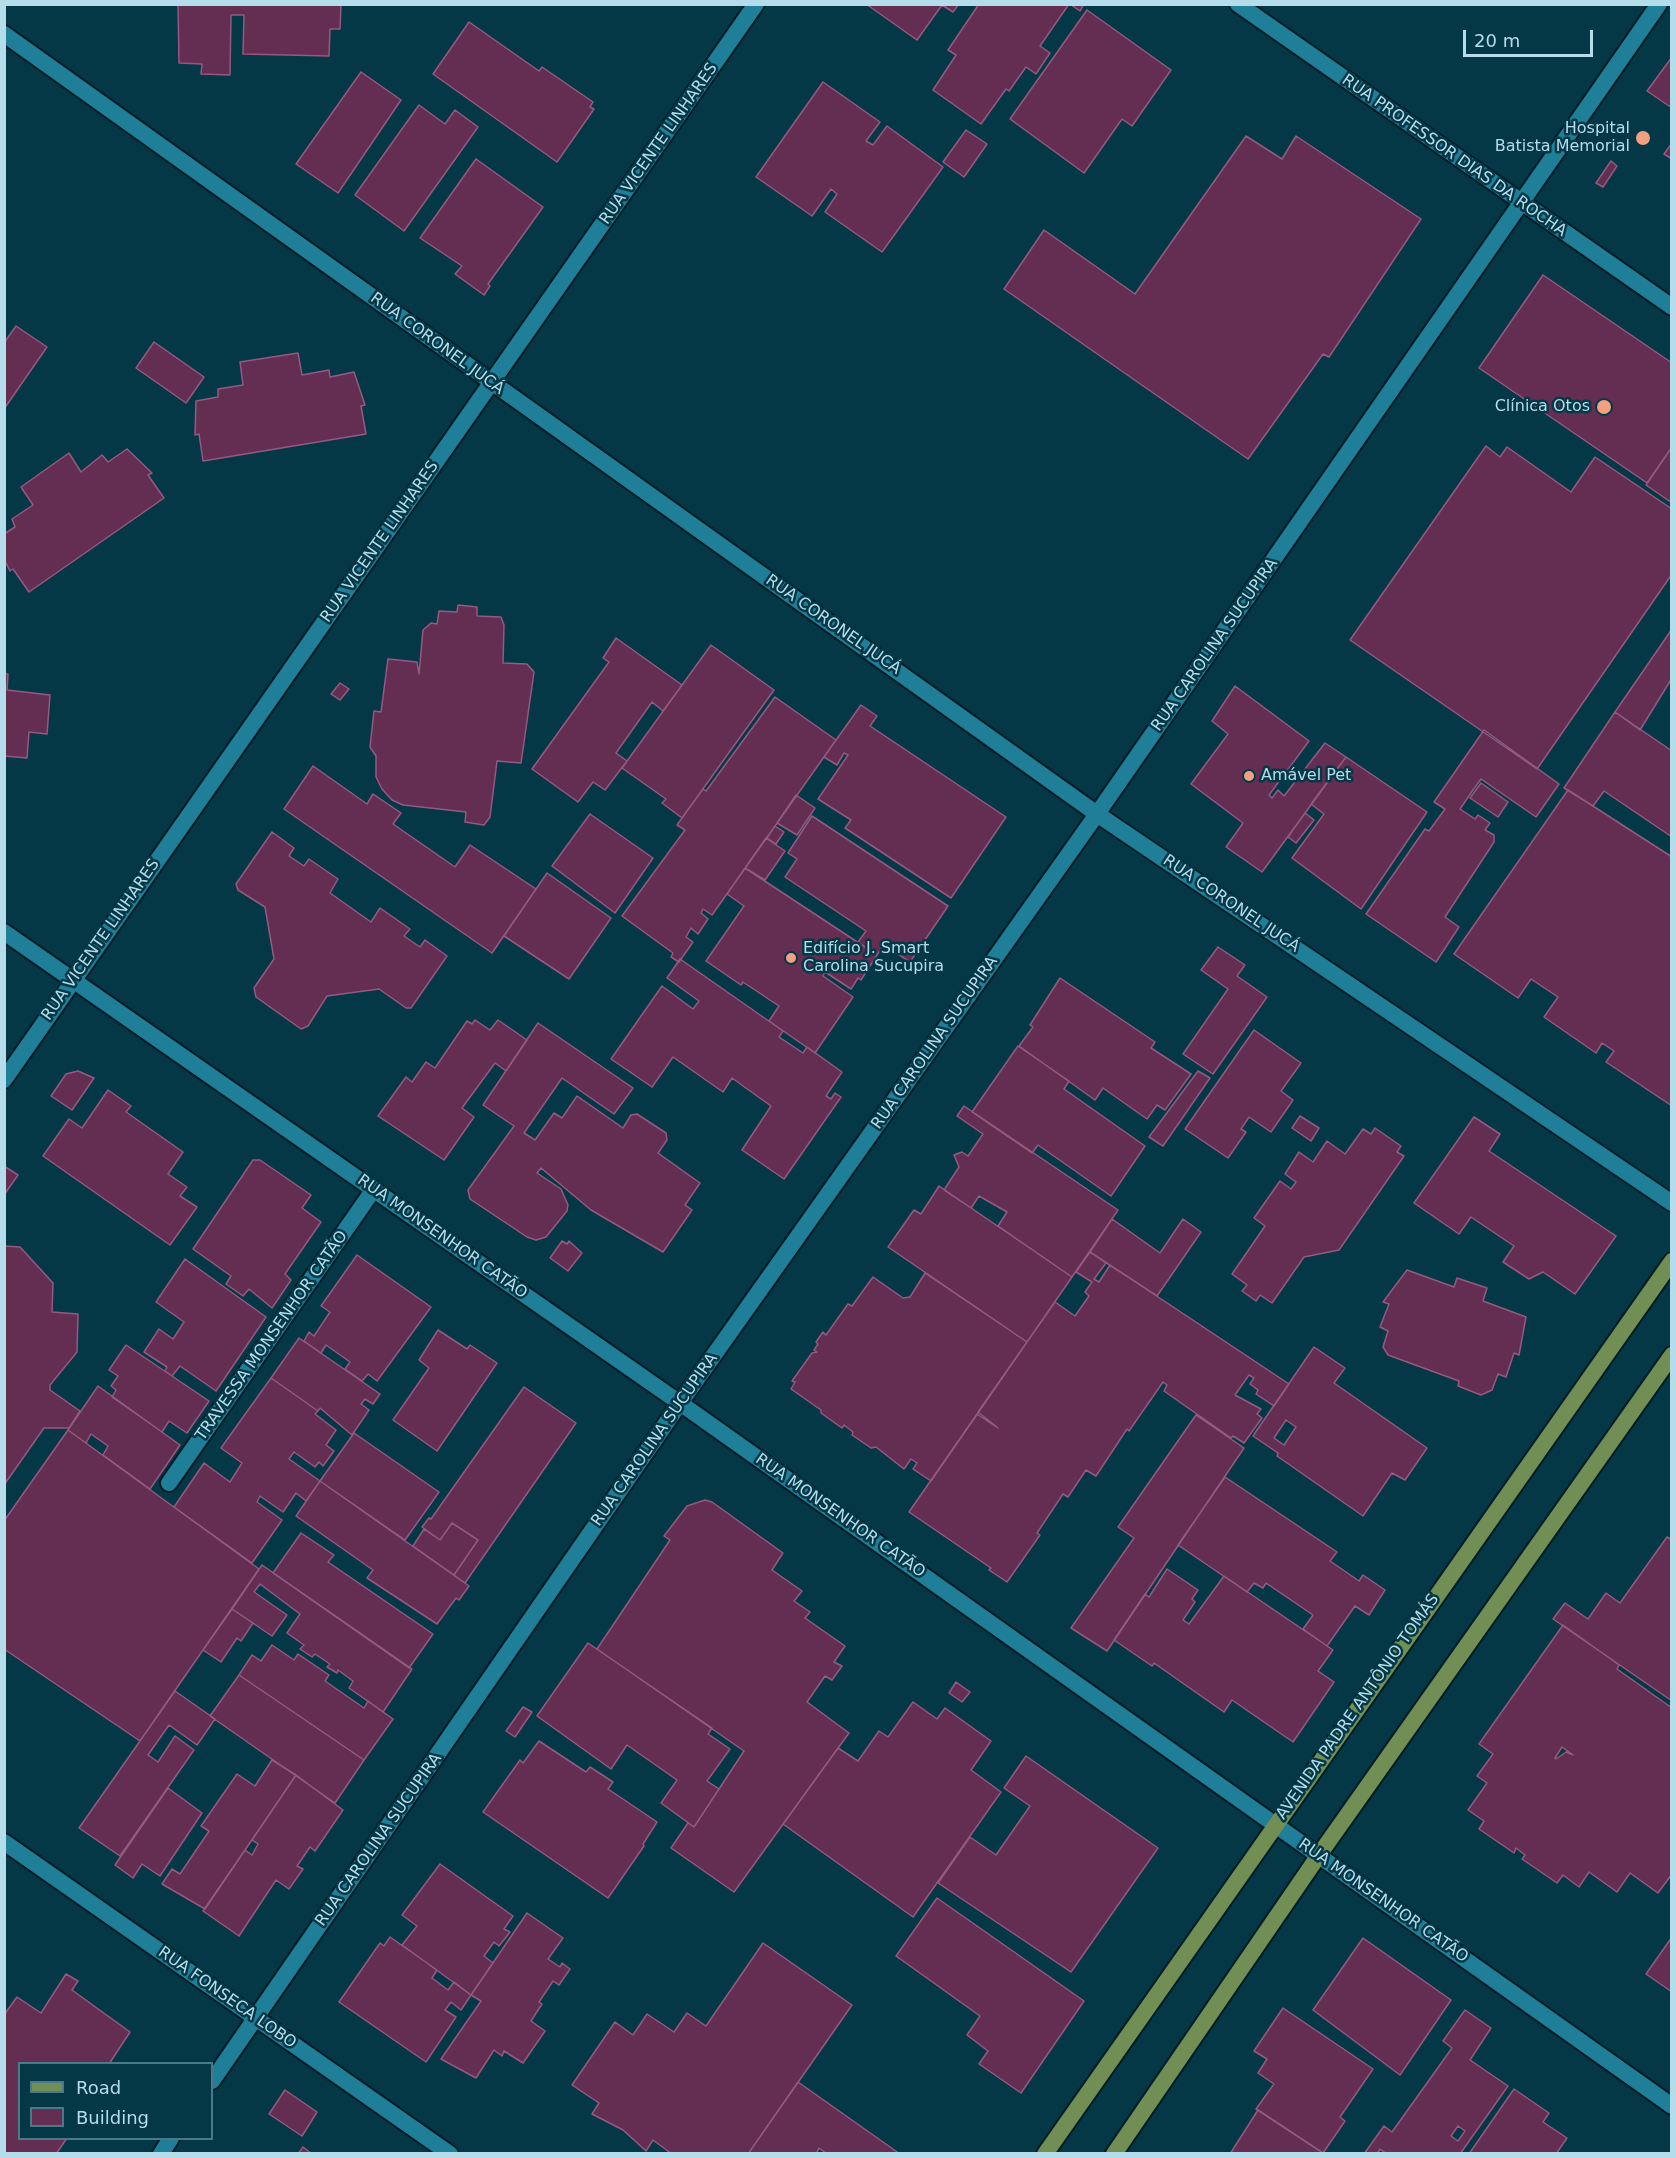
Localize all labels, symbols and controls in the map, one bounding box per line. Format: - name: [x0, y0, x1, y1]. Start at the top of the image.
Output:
- scale bar: [1466, 18, 1596, 56]
- text: 20 m: [1474, 30, 1520, 51]
- street label: RUA VICENTE LINHARES: [596, 60, 722, 228]
- street label: RUA PROFESSOR DIAS DA ROCHA: [1338, 71, 1570, 241]
- place label: Hospital Batista Memorial: [1495, 119, 1630, 157]
- marker: Hospital Batista Memorial: [1634, 129, 1652, 147]
- street label: RUA CORONEL JUCÁ: [366, 289, 508, 399]
- place label: Clínica Otos: [1495, 397, 1590, 417]
- marker: Clínica Otos: [1595, 398, 1613, 416]
- street label: RUA VICENTE LINHARES: [317, 458, 443, 626]
- street label: RUA CAROLINA SUCUPIRA: [1148, 555, 1282, 735]
- street label: RUA CORONEL JUCÁ: [762, 571, 904, 679]
- place label: Amável Pet: [1261, 766, 1351, 786]
- marker: Amável Pet: [1242, 769, 1256, 783]
- street label: RUA CORONEL JUCÁ: [1159, 851, 1303, 957]
- street label: RUA VICENTE LINHARES: [38, 856, 164, 1024]
- place label: Edifício J. Smart Carolina Sucupira: [803, 939, 944, 977]
- marker: Edifício J. Smart Carolina Sucupira: [784, 951, 798, 965]
- street label: RUA CAROLINA SUCUPIRA: [868, 953, 1002, 1133]
- street label: RUA MONSENHOR CATÃO: [353, 1171, 531, 1303]
- street label: TRAVESSA MONSENHOR CATÃO: [192, 1227, 352, 1445]
- street label: RUA CAROLINA SUCUPIRA: [588, 1350, 722, 1530]
- street label: RUA MONSENHOR CATÃO: [751, 1450, 929, 1582]
- street label: AVENIDA PADRE ANTÔNIO TOMÁS: [1272, 1591, 1444, 1823]
- street label: RUA CAROLINA SUCUPIRA: [312, 1750, 446, 1930]
- street label: RUA MONSENHOR CATÃO: [1294, 1835, 1472, 1967]
- street label: RUA FONSECA LOBO: [154, 1943, 300, 2053]
- legend: [18, 2062, 213, 2140]
- text: Road: [76, 2077, 121, 2098]
- text: Building: [76, 2107, 149, 2128]

